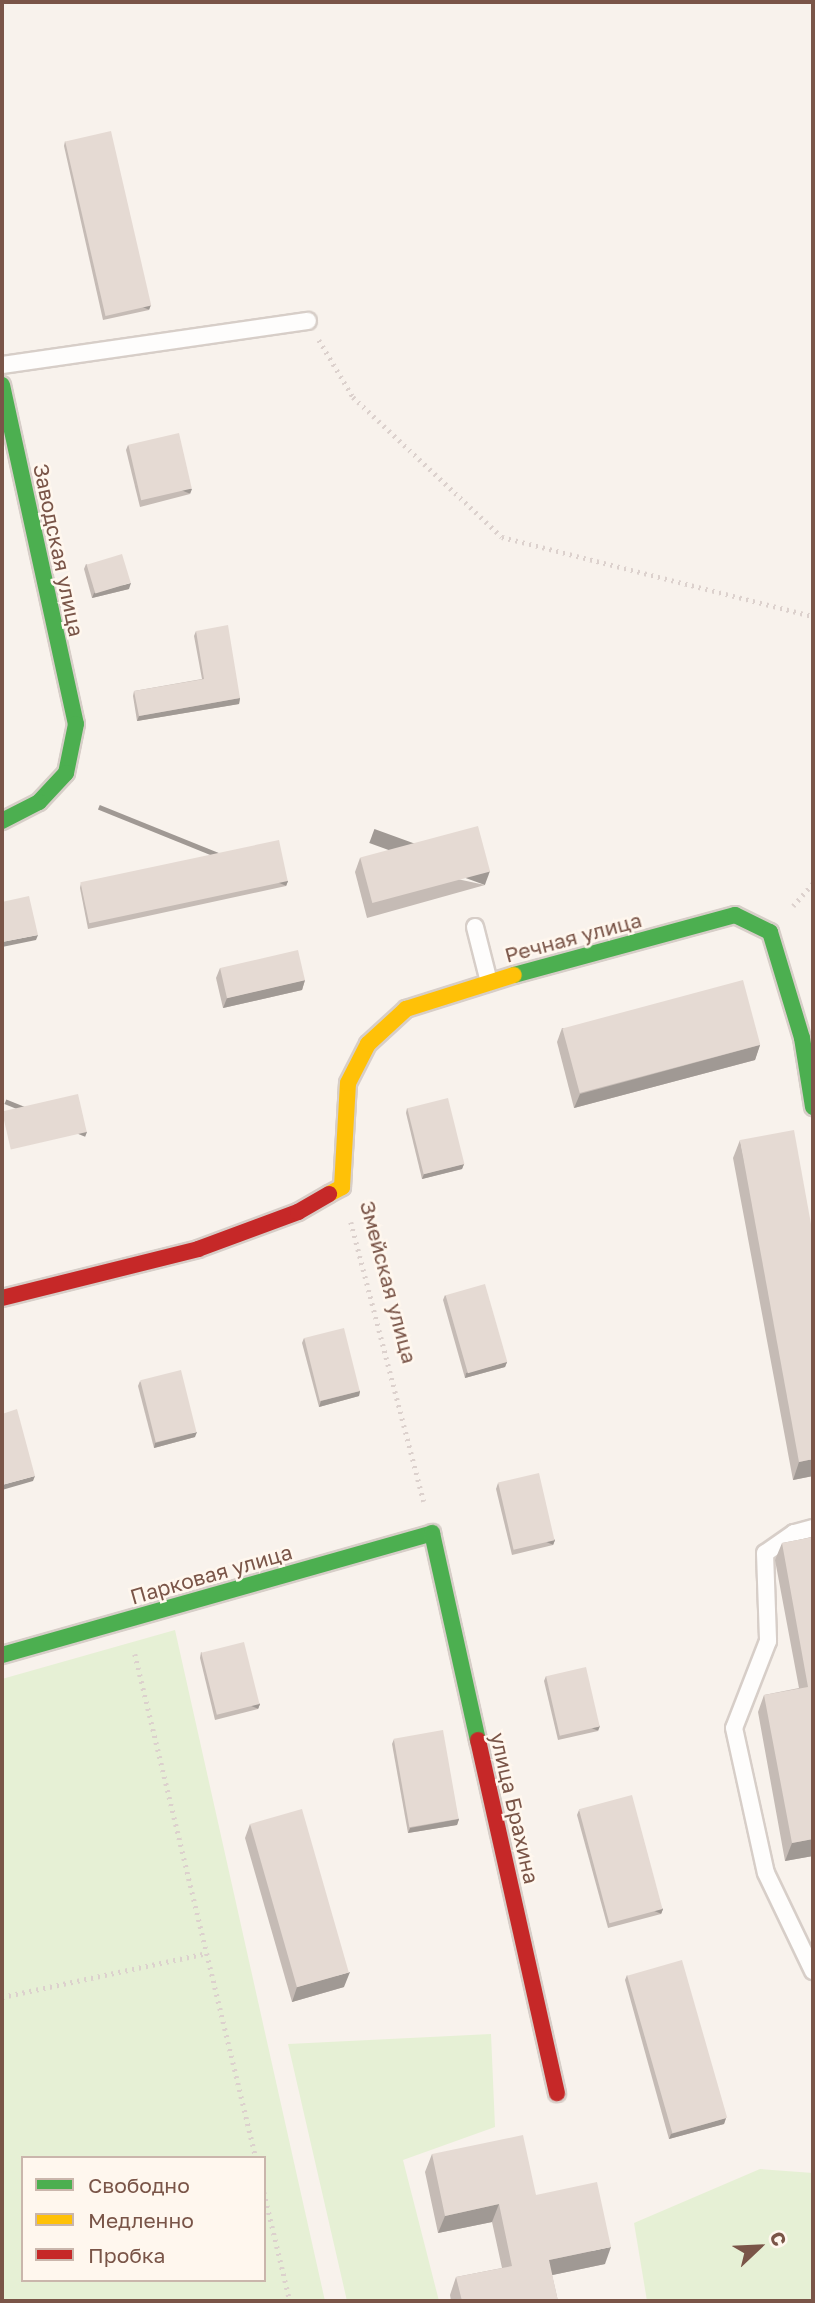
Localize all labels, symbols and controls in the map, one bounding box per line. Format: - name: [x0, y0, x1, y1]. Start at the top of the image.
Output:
- street label: Заводская улица: [28, 461, 90, 639]
- street label: Речная улица: [502, 907, 644, 967]
- street label: Змейская улица: [355, 1198, 423, 1366]
- street label: Парковая улица: [127, 1539, 295, 1609]
- street label: улица Брахина: [485, 1730, 545, 1886]
- legend: [21, 2156, 266, 2282]
- text: Свободно: [88, 2172, 190, 2198]
- text: Медленно: [88, 2207, 194, 2233]
- north arrow: [724, 2212, 794, 2282]
- text: С: [766, 2228, 792, 2249]
- text: Пробка: [88, 2242, 166, 2268]

